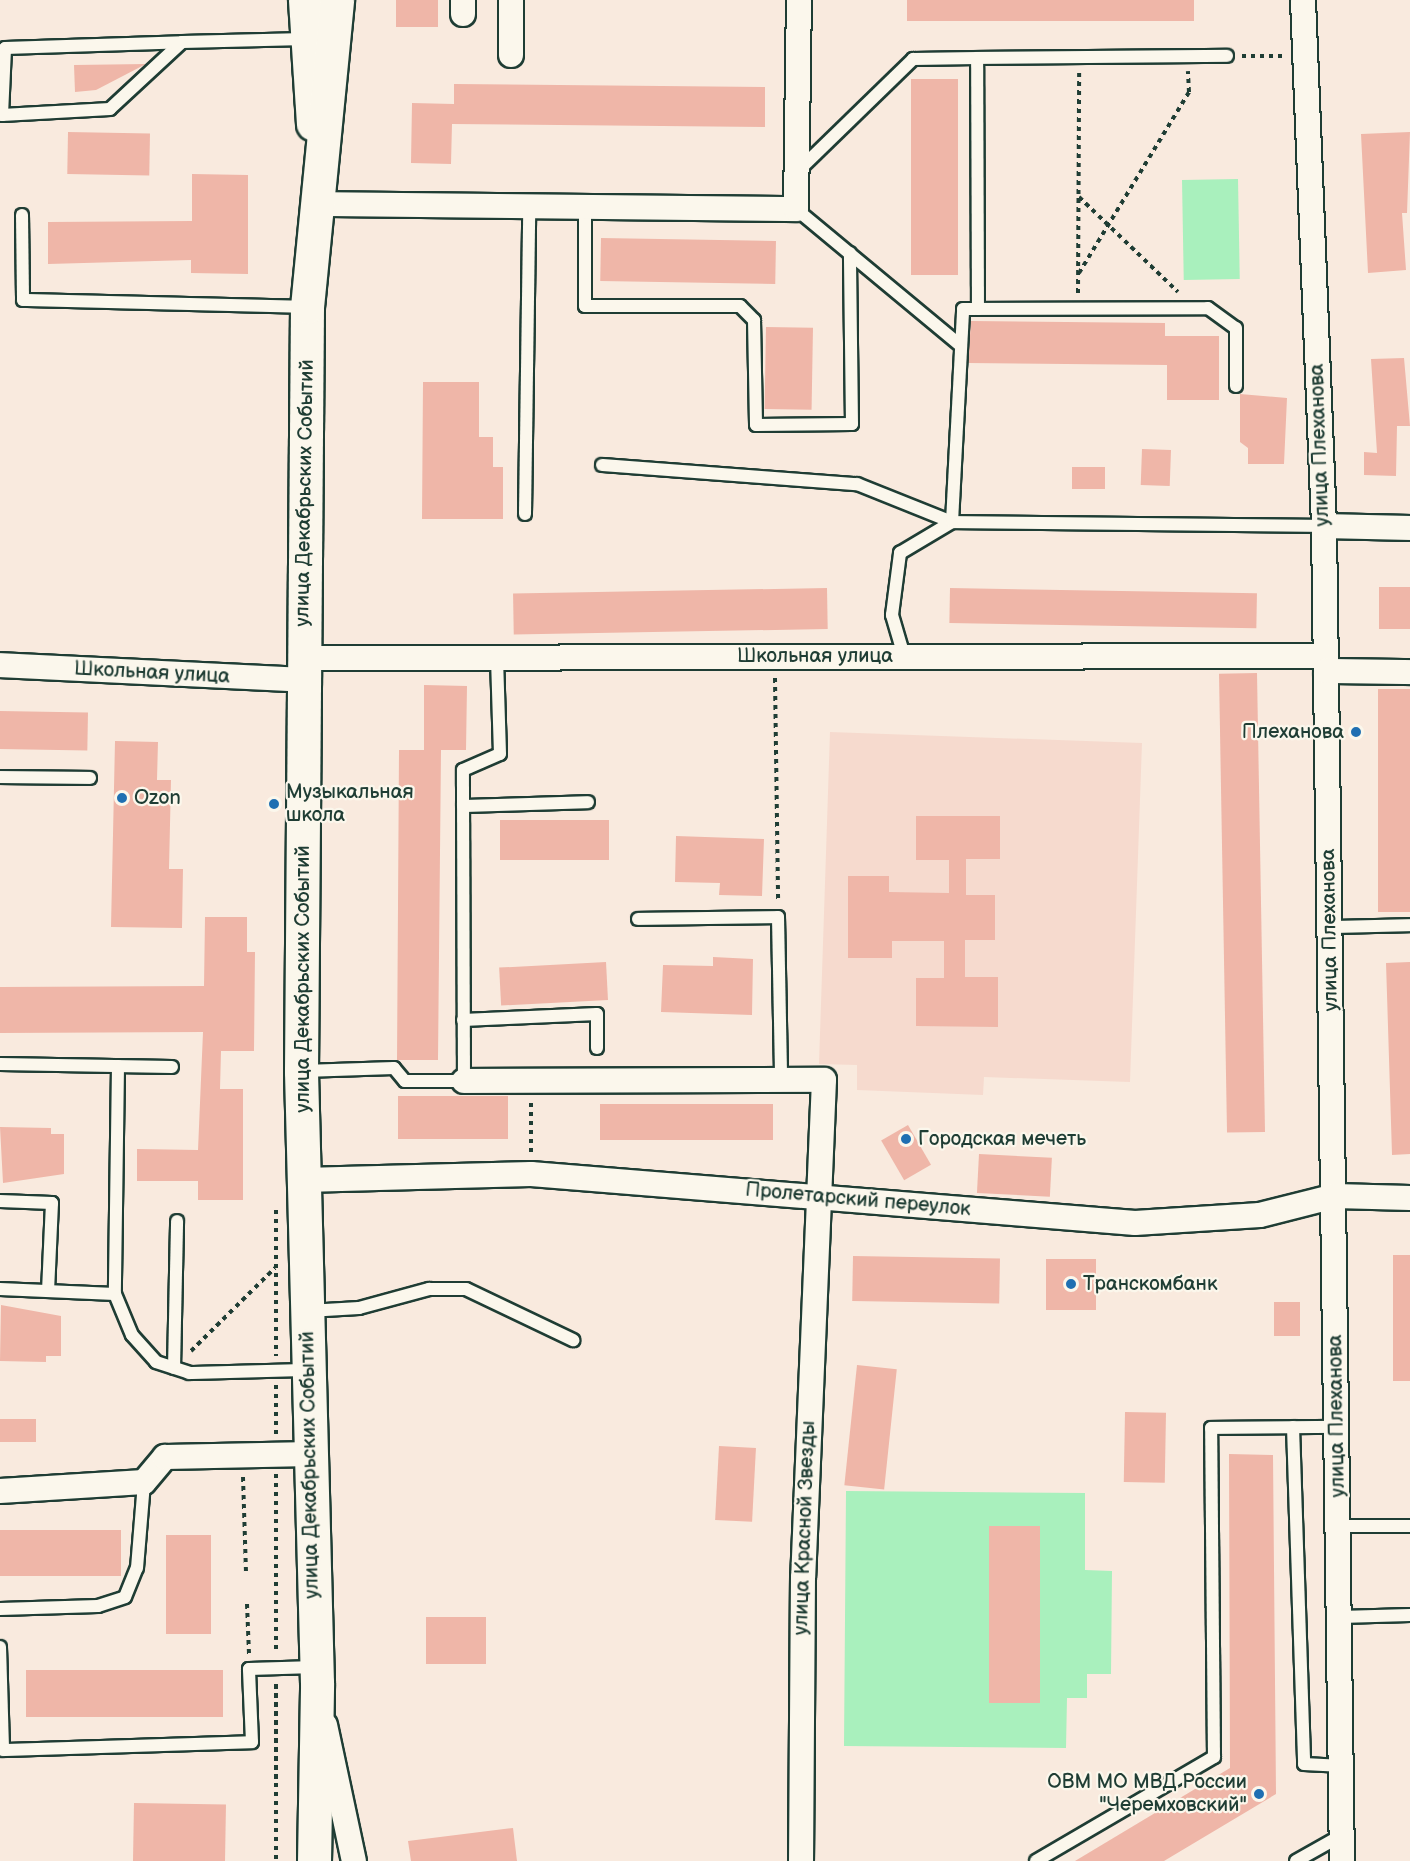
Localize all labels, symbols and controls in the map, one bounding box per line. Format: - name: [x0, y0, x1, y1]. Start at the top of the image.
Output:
- street label: улица Декабрьских Событий: [291, 359, 319, 627]
- street label: улица Плеханова: [1305, 363, 1335, 527]
- street label: Школьная улица: [737, 644, 893, 668]
- street label: Школьная улица: [73, 657, 231, 689]
- place label: Плеханова: [1242, 720, 1344, 744]
- marker: Плеханова: [1349, 725, 1363, 739]
- place label: Музыкальная школа: [286, 780, 414, 827]
- place label: Ozon: [134, 786, 181, 810]
- marker: Ozon: [115, 791, 129, 805]
- marker: Музыкальная школа: [267, 797, 281, 811]
- street label: улица Декабрьских Событий: [291, 845, 315, 1113]
- street label: улица Плеханова: [1317, 848, 1343, 1012]
- place label: Городская мечеть: [918, 1127, 1086, 1151]
- marker: Городская мечеть: [899, 1132, 913, 1146]
- street label: Пролетарский переулок: [744, 1178, 972, 1222]
- place label: Транскомбанк: [1083, 1272, 1218, 1296]
- marker: Транскомбанк: [1064, 1277, 1078, 1291]
- street label: улица Декабрьских Событий: [296, 1331, 324, 1599]
- street label: улица Плеханова: [1324, 1334, 1350, 1498]
- street label: улица Красной Звезды: [789, 1420, 821, 1636]
- place label: ОВМ МО МВД России "Черемховский": [1047, 1770, 1247, 1817]
- marker: ОВМ МО МВД России "Черемховский": [1252, 1787, 1266, 1801]

